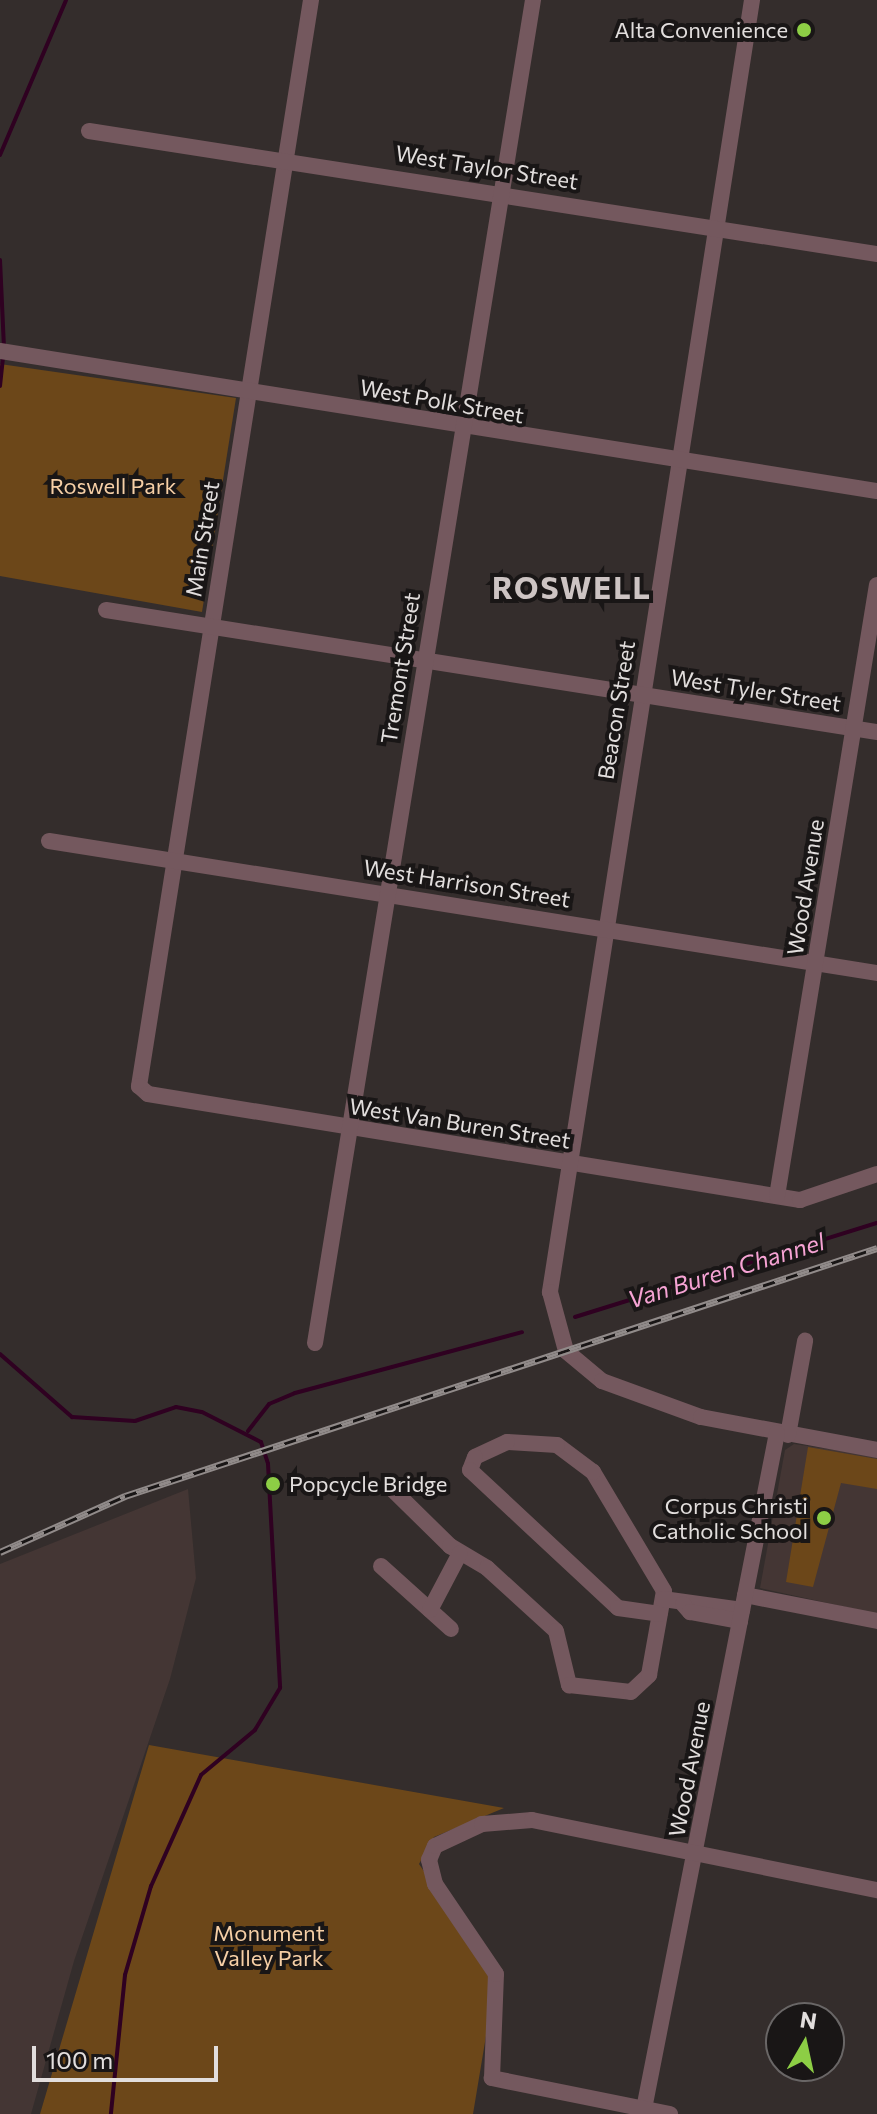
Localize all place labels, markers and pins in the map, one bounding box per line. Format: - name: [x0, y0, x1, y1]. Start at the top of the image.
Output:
- place label: Alta Convenience: [614, 17, 788, 43]
- marker: Alta Convenience: [795, 21, 813, 39]
- place label: Popcycle Bridge: [289, 1471, 447, 1497]
- marker: Popcycle Bridge: [264, 1475, 282, 1493]
- place label: Corpus Christi Catholic School: [652, 1492, 808, 1544]
- marker: Corpus Christi Catholic School: [815, 1509, 833, 1527]

